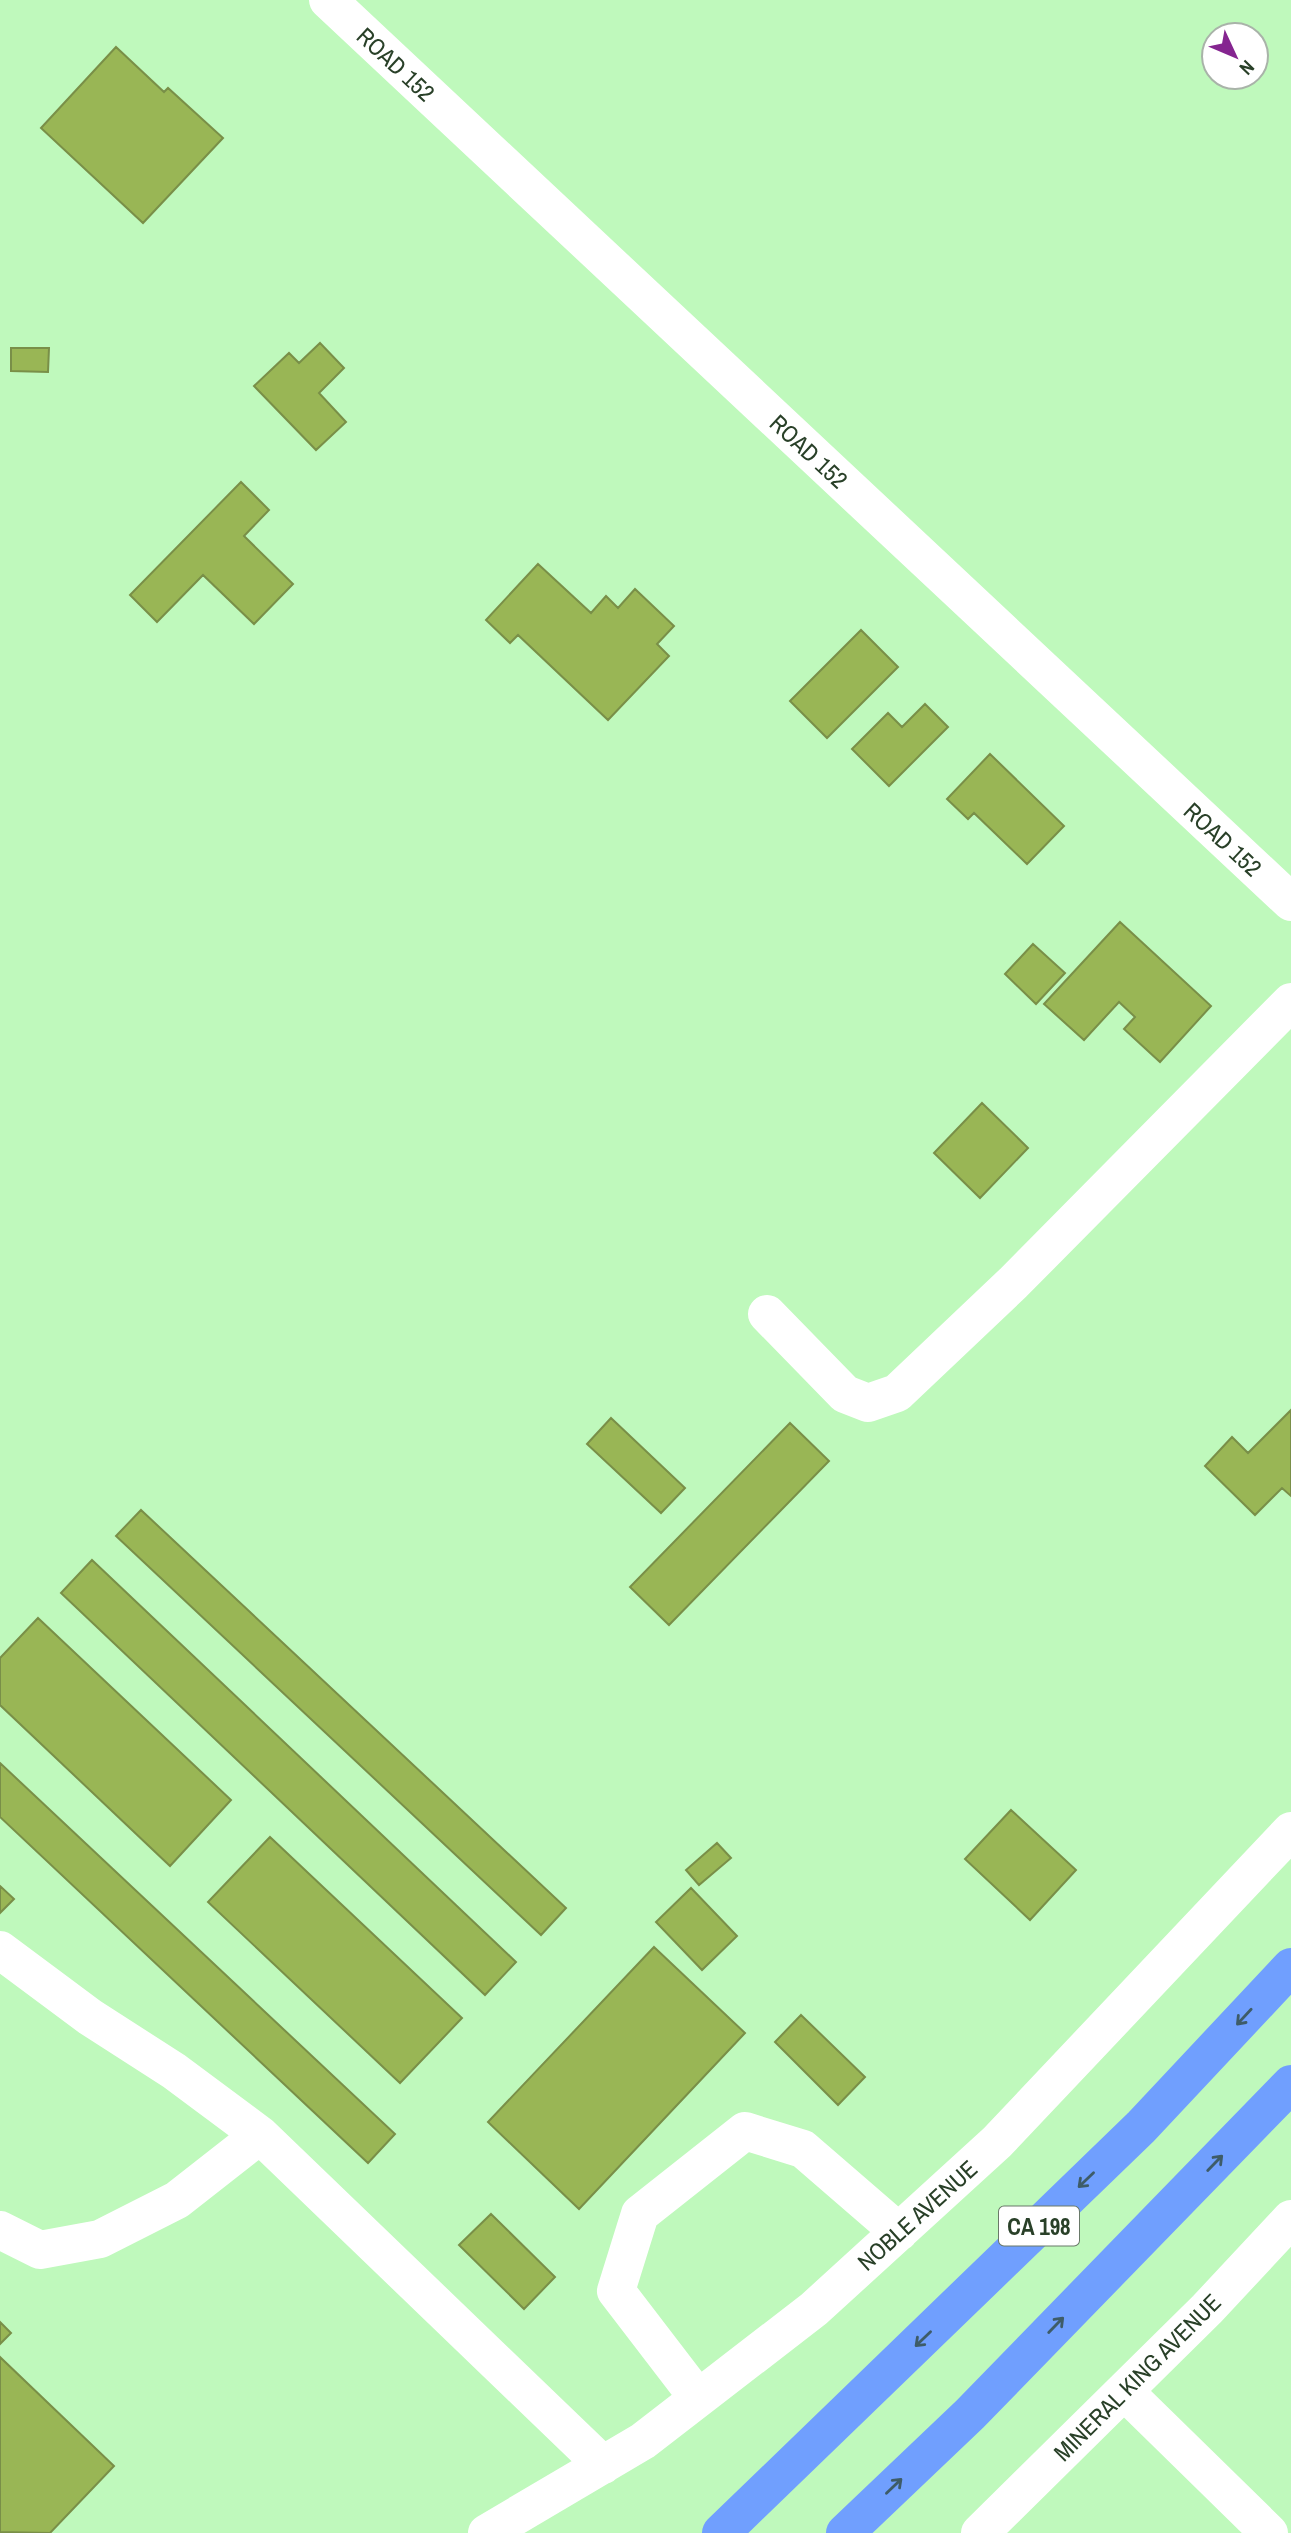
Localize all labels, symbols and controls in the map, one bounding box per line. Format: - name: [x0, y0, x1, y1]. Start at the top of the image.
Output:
- street label: ROAD 152: [350, 20, 442, 108]
- north arrow: [1200, 21, 1270, 91]
- text: N: [1234, 55, 1260, 81]
- street label: ROAD 152: [763, 407, 855, 495]
- street label: ROAD 152: [1177, 795, 1269, 883]
- one-way arrow: [1236, 2008, 1253, 2025]
- street label: NOBLE AVENUE: [850, 2153, 984, 2277]
- one-way arrow: [1206, 2154, 1223, 2171]
- one-way arrow: [1078, 2172, 1095, 2189]
- road number: CA 198: [999, 2206, 1079, 2246]
- street label: MINERAL KING AVENUE: [1046, 2286, 1228, 2468]
- one-way arrow: [1047, 2317, 1064, 2334]
- one-way arrow: [915, 2331, 932, 2348]
- one-way arrow: [886, 2477, 903, 2494]

